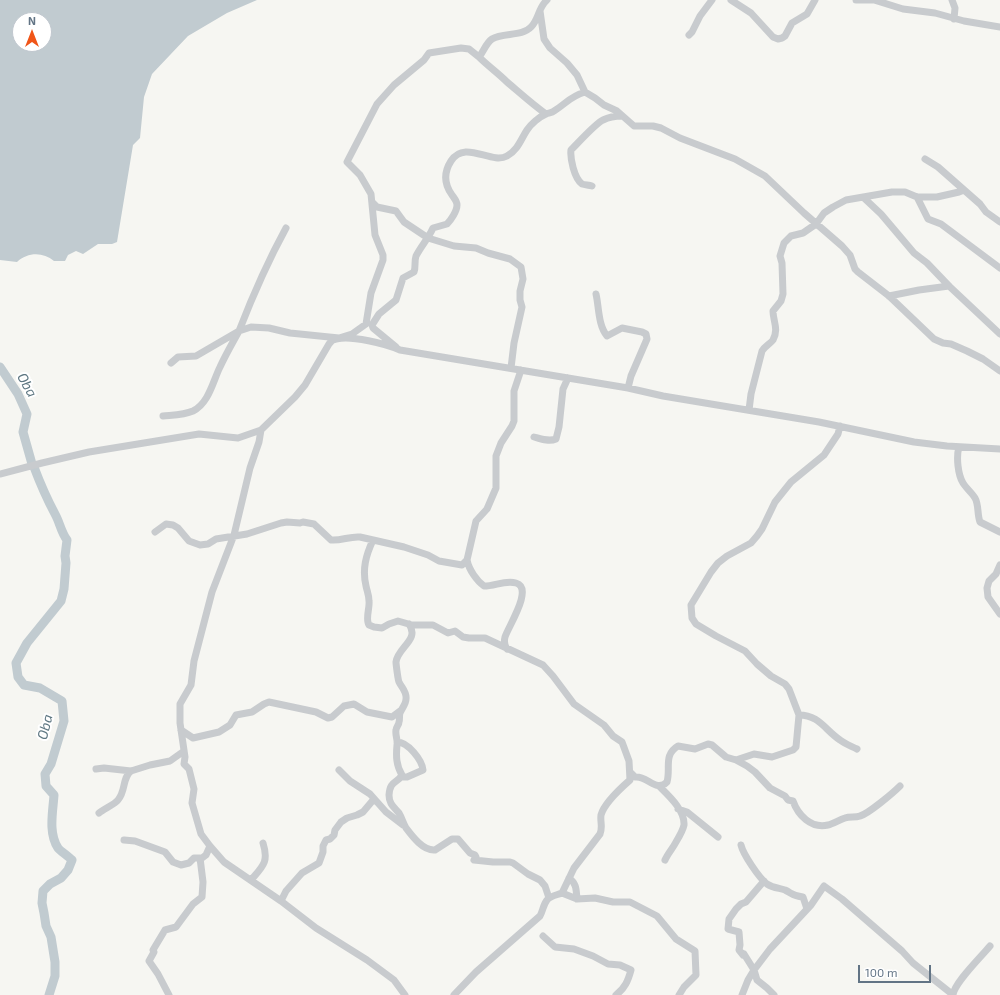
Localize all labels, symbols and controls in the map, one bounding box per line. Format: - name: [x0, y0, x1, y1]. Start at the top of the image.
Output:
- north arrow: [12, 12, 52, 52]
- text: N: [28, 14, 36, 27]
- water label: Oba: [14, 370, 40, 400]
- water label: Oba: [34, 713, 56, 741]
- scale bar: [860, 957, 933, 983]
- text: 100 m: [865, 965, 897, 979]

